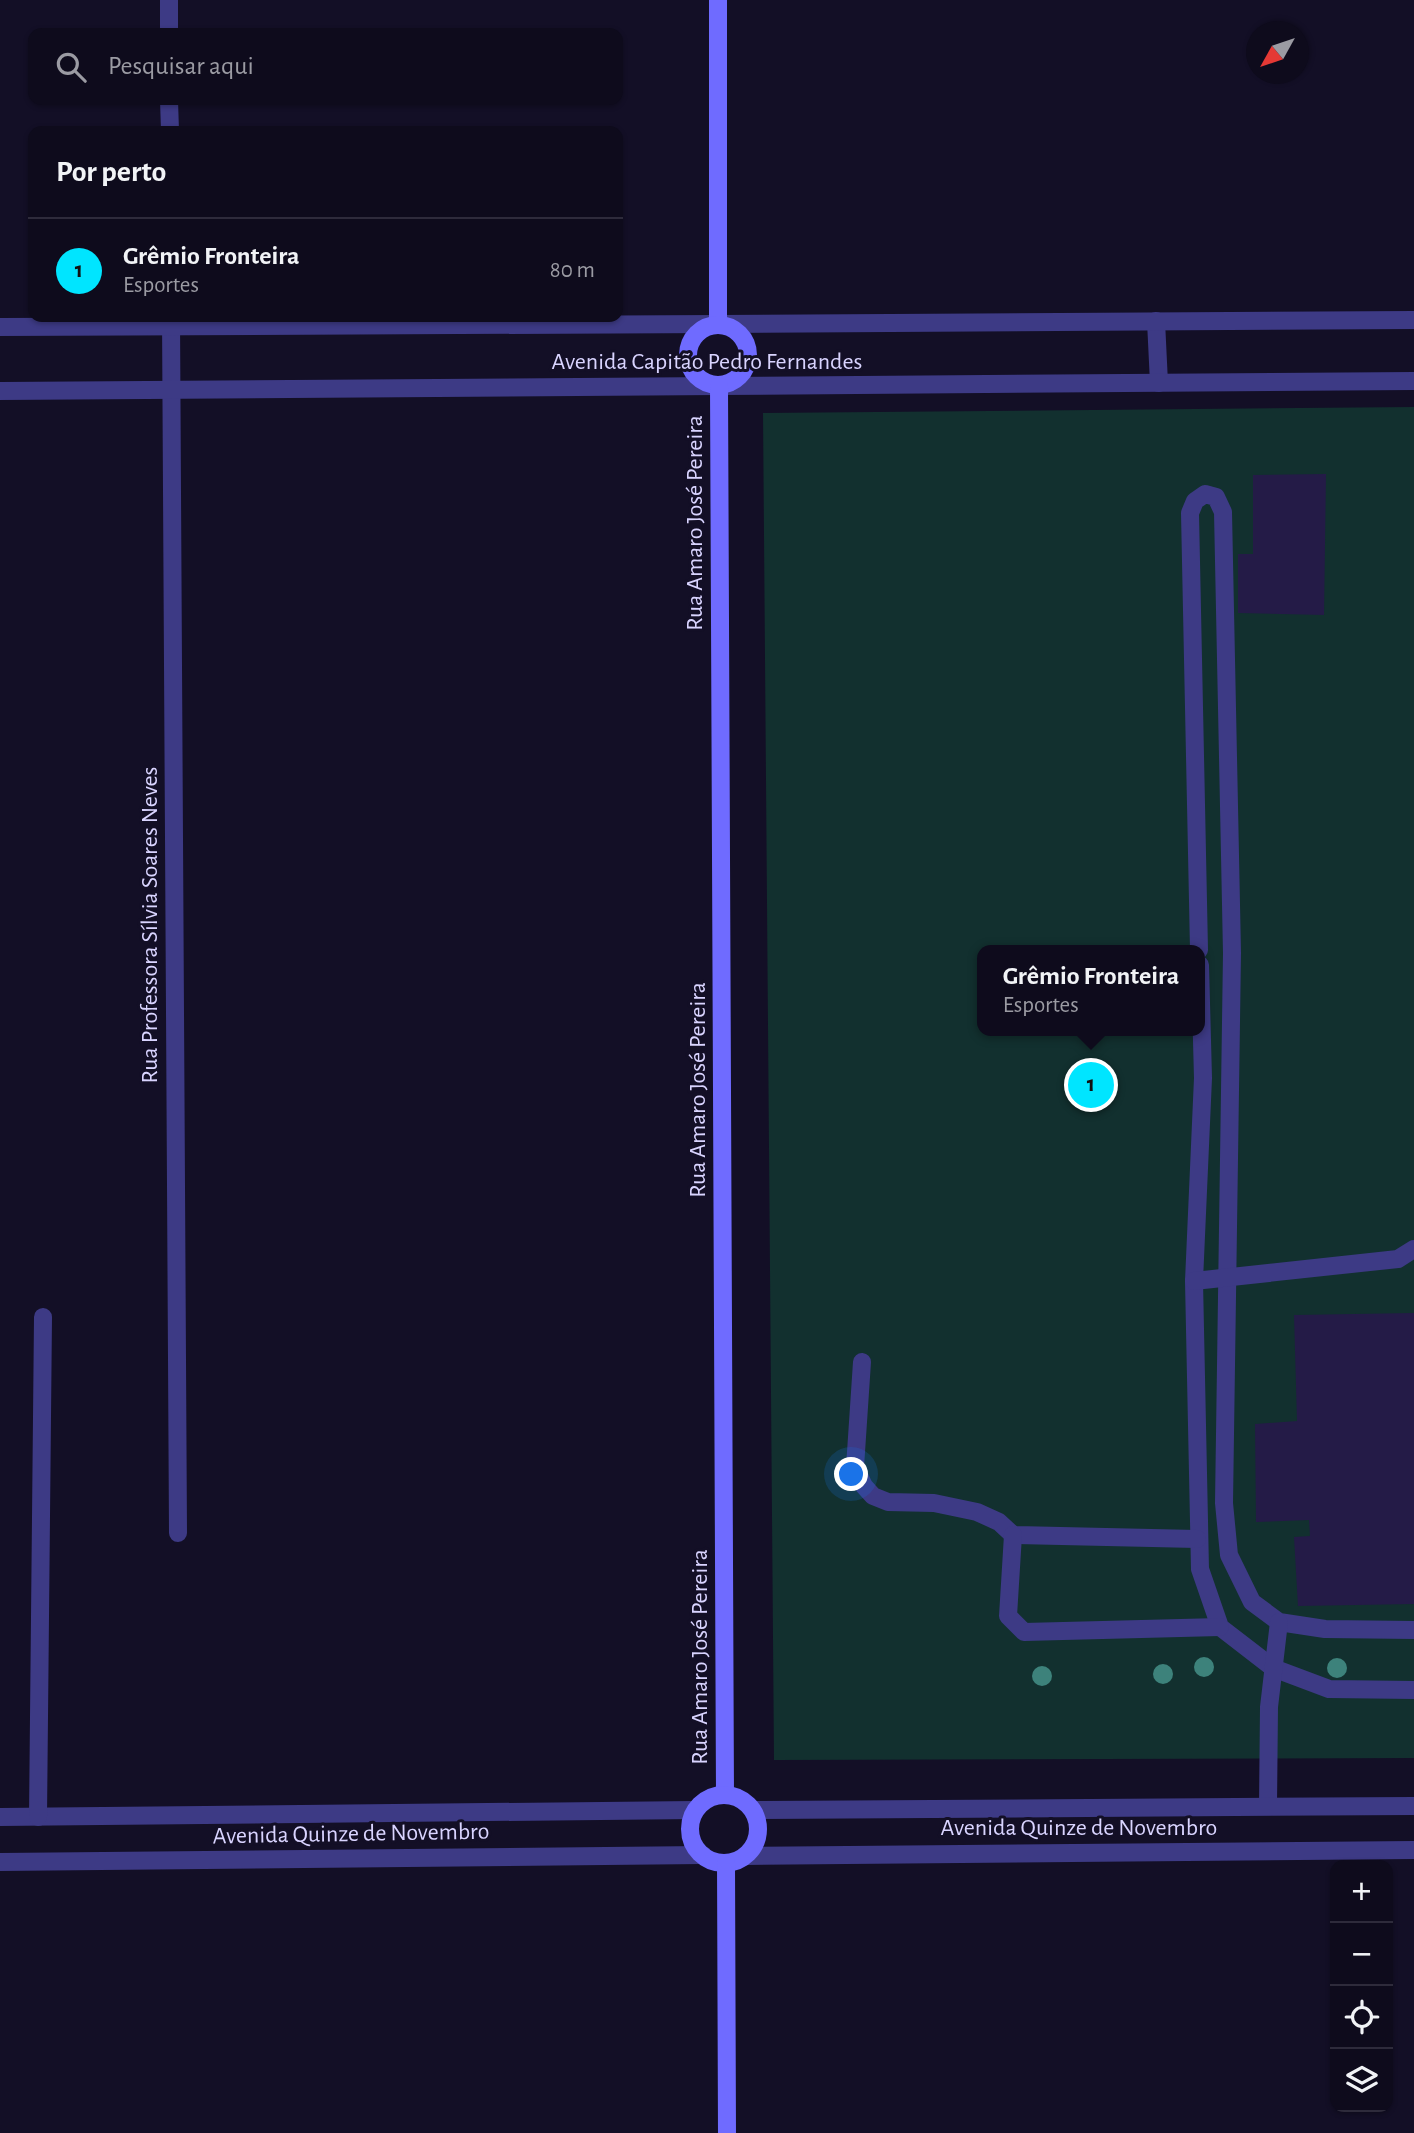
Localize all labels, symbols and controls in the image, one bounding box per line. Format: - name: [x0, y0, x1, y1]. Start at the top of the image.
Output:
- north arrow: [1246, 21, 1309, 84]
- search box: [28, 28, 623, 105]
- icon: search: [52, 48, 90, 86]
- text: Pesquisar aqui: [108, 53, 254, 79]
- text: Por perto: [56, 157, 166, 187]
- text: Grêmio Fronteira: [123, 243, 300, 269]
- text: 1: [75, 259, 83, 282]
- text: 80 m: [550, 259, 595, 282]
- text: Esportes: [123, 274, 199, 297]
- street label: Avenida Capitão Pedro Fernandes: [552, 350, 862, 374]
- street label: Rua Amaro José Pereira: [683, 415, 707, 631]
- street label: Rua Professora Sílvia Soares Neves: [138, 767, 162, 1083]
- popup: [977, 945, 1205, 1036]
- text: Grêmio Fronteira: [1003, 963, 1179, 989]
- street label: Rua Amaro José Pereira: [686, 982, 710, 1198]
- text: Esportes: [1003, 994, 1079, 1017]
- pin: 1: [1068, 1059, 1114, 1111]
- your location: [834, 1457, 868, 1491]
- street label: Rua Amaro José Pereira: [688, 1549, 712, 1765]
- street label: Avenida Quinze de Novembro: [941, 1816, 1217, 1840]
- street label: Avenida Quinze de Novembro: [212, 1820, 490, 1848]
- map controls: [1330, 1860, 1393, 2112]
- button: +: [1330, 1860, 1393, 1923]
- button: −: [1330, 1923, 1393, 1986]
- button: locate: [1330, 1986, 1393, 2049]
- button: layers: [1330, 2049, 1393, 2112]

